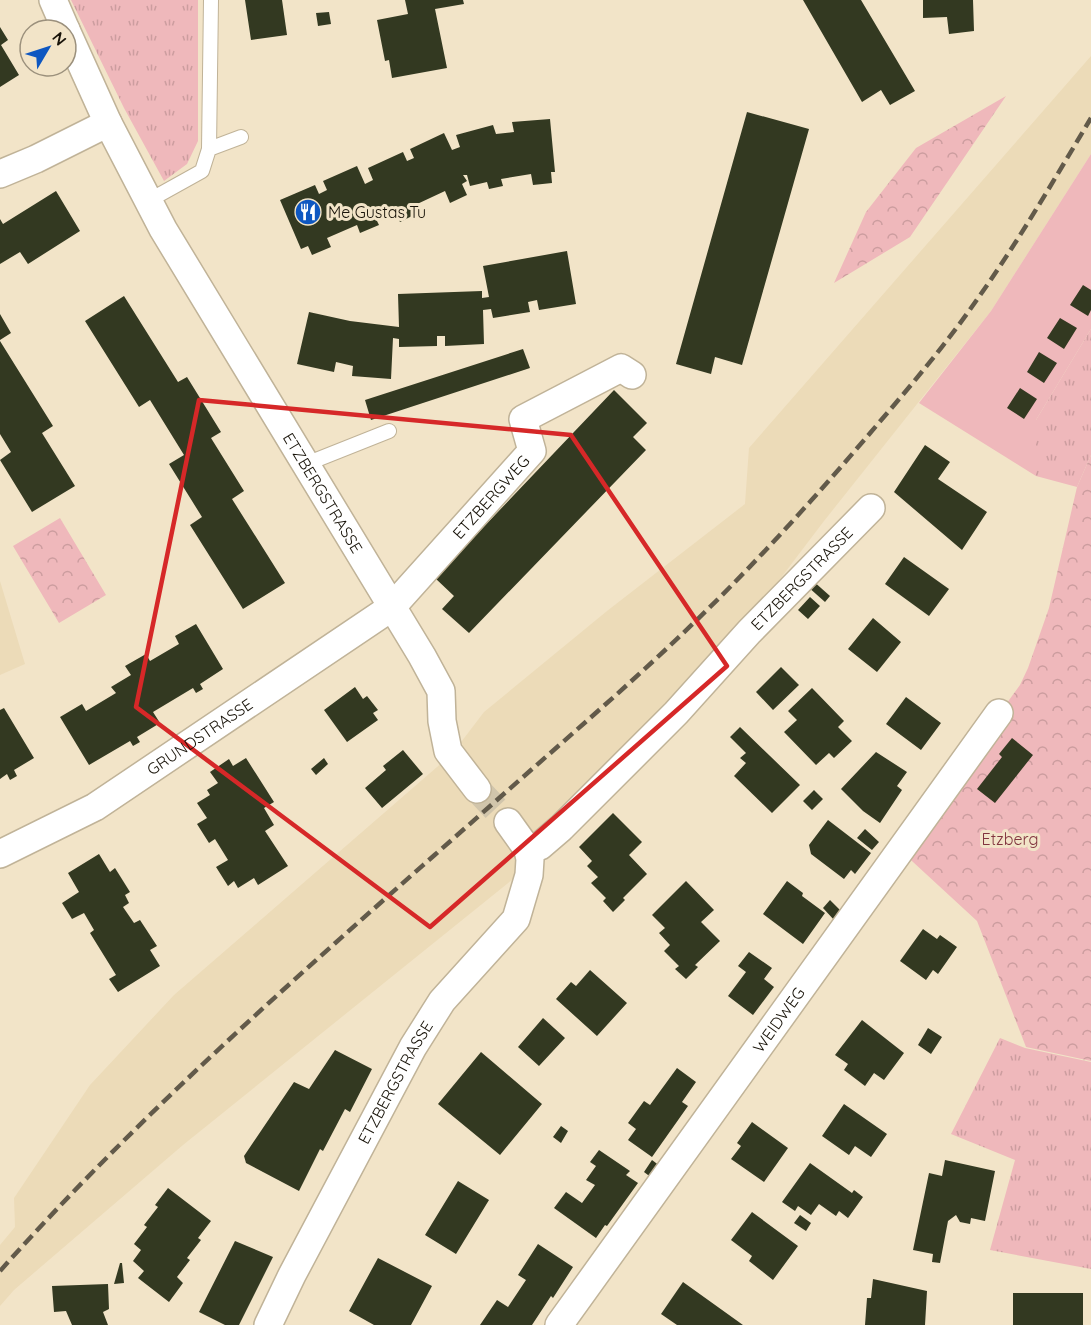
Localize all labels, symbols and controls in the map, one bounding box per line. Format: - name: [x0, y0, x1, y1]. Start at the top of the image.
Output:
- north arrow: [18, 18, 78, 78]
- text: N: [48, 28, 71, 49]
- restaurant icon: Me Gustas Tu: [293, 197, 323, 227]
- place label: Me Gustas Tu: [328, 202, 426, 222]
- street label: ETZBERGSTRASSE: [279, 429, 367, 557]
- street label: ETZBERGWEG: [448, 451, 534, 543]
- street label: ETZBERGSTRASSE: [746, 523, 857, 634]
- street label: GRUNDSTRASSE: [143, 694, 256, 779]
- park label: Etzberg: [982, 829, 1038, 849]
- street label: WEIDWEG: [748, 983, 809, 1056]
- street label: ETZBERGSTRASSE: [353, 1017, 437, 1147]

